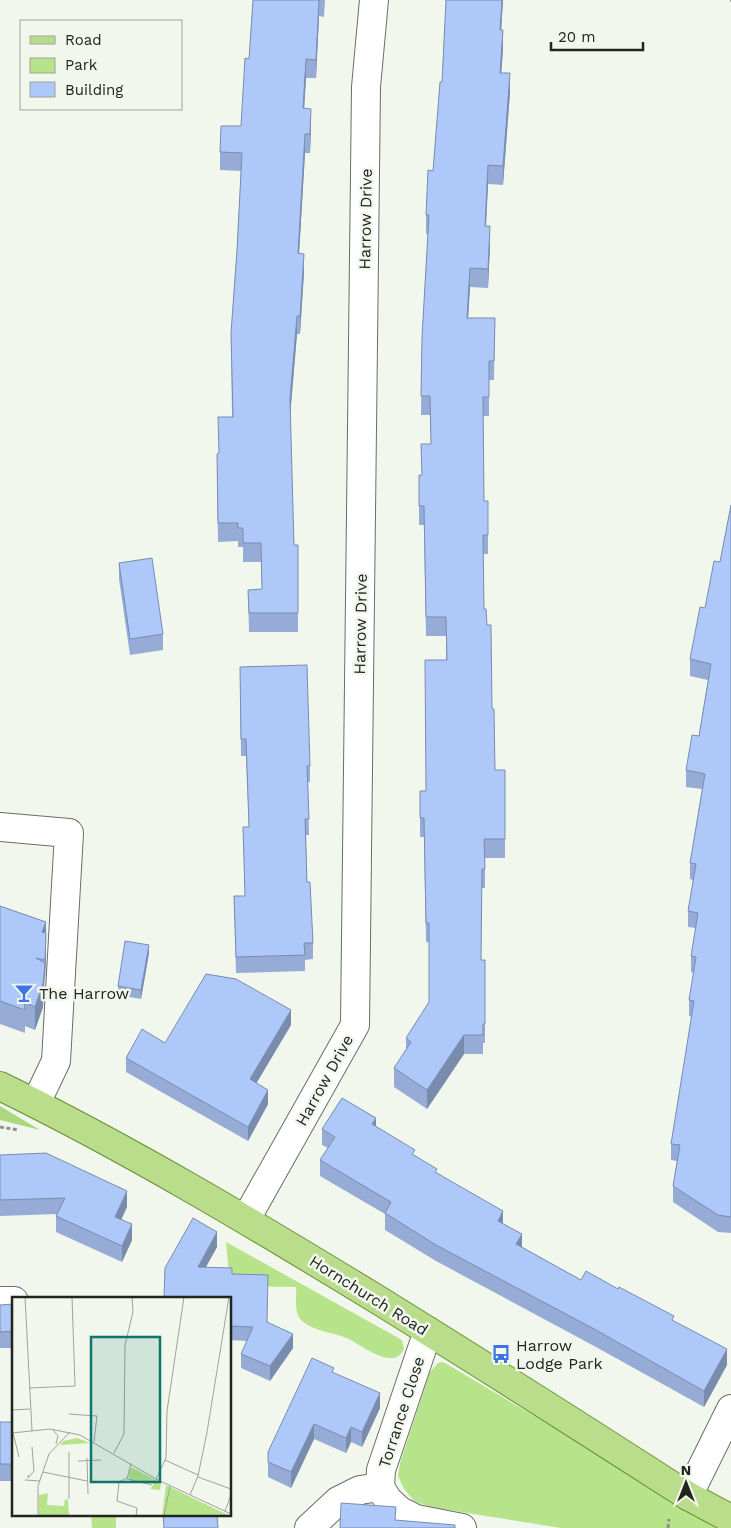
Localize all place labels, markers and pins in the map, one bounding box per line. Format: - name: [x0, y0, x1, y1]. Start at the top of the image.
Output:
- bar icon: The Harrow: [13, 982, 35, 1004]
- place label: The Harrow: [39, 984, 129, 1003]
- place label: Harrow Lodge Park: [516, 1336, 603, 1373]
- bus stop icon: Harrow Lodge Park: [490, 1343, 512, 1365]

